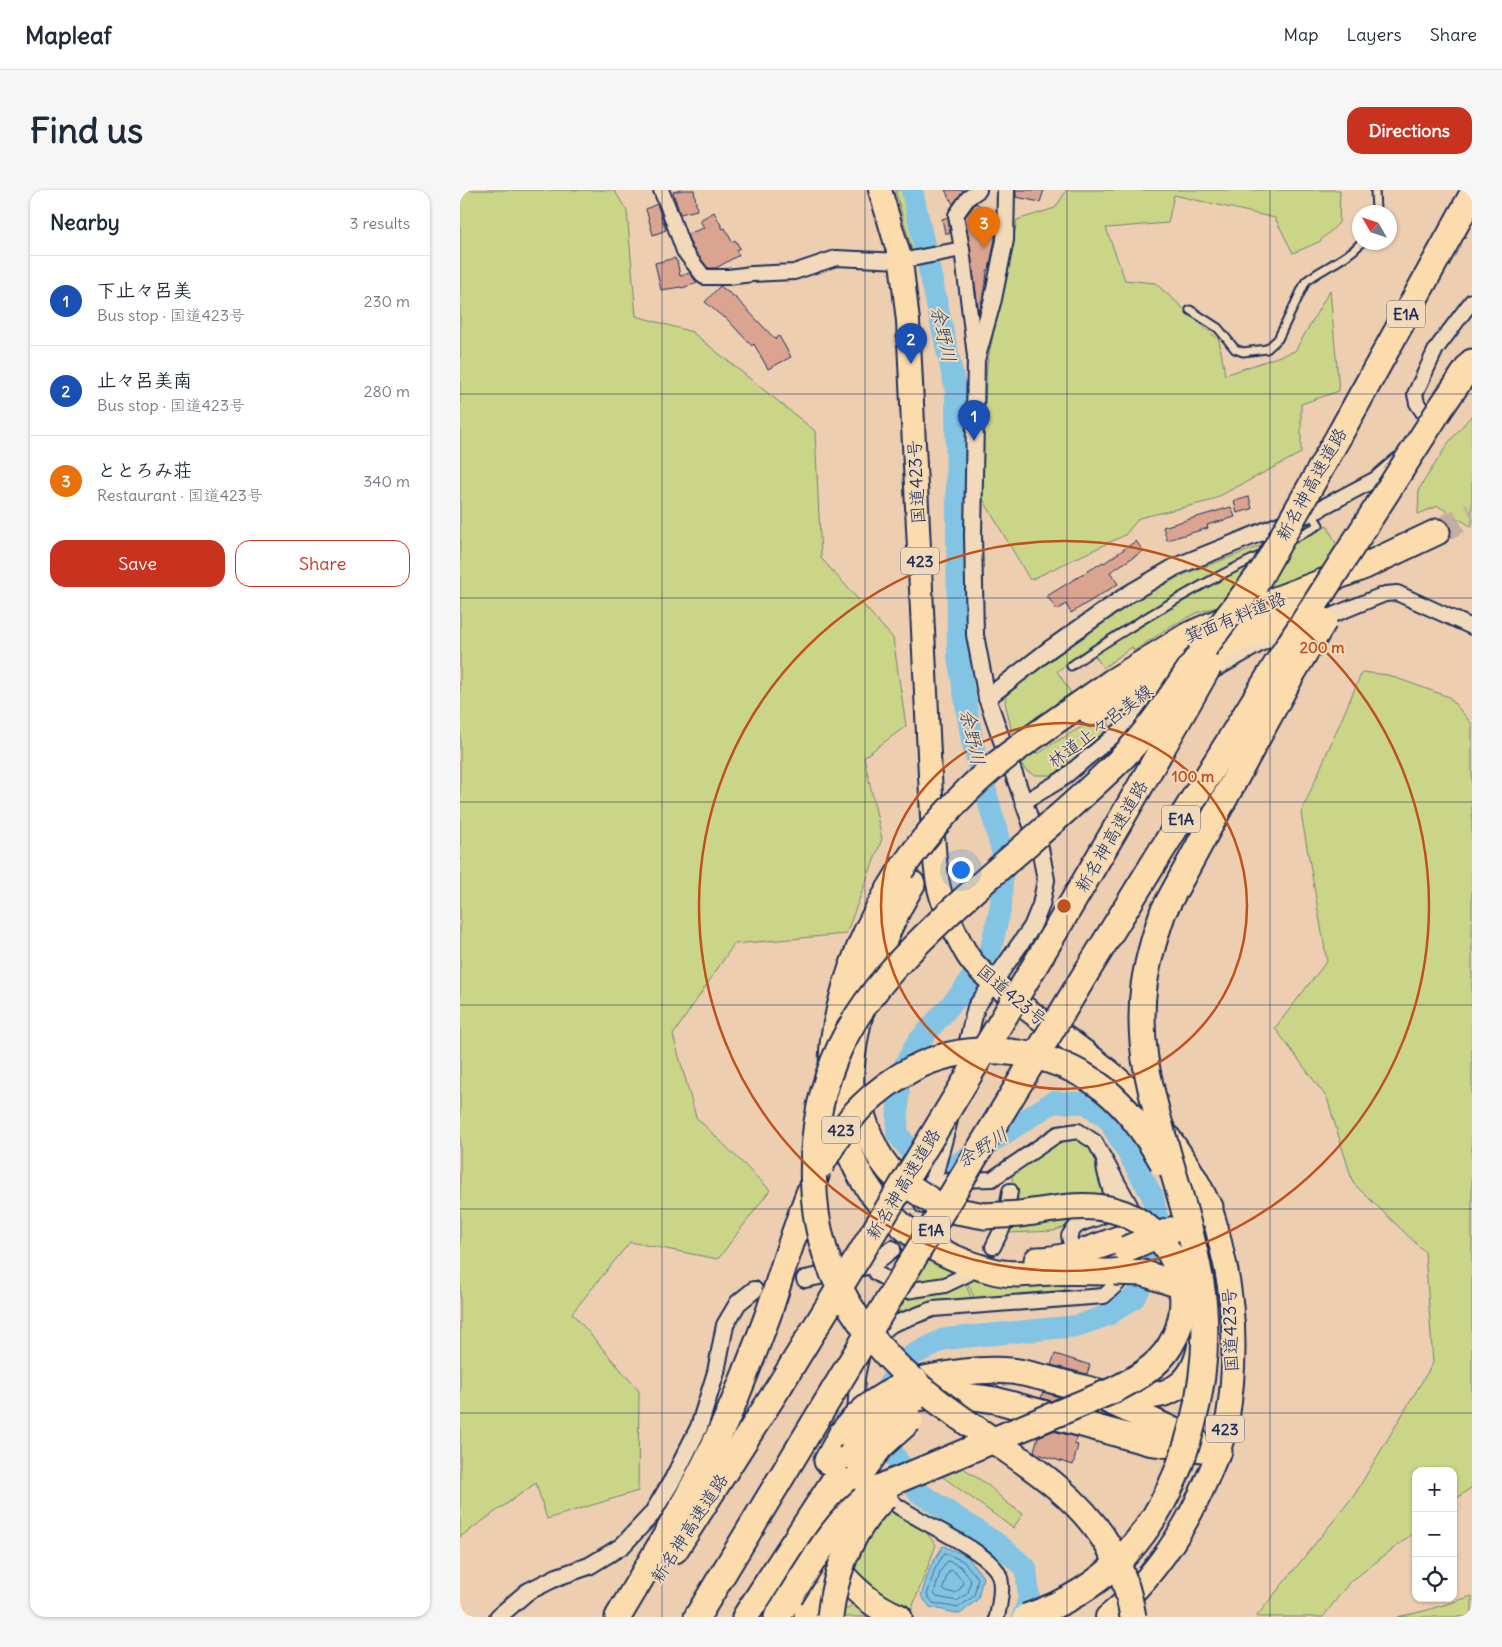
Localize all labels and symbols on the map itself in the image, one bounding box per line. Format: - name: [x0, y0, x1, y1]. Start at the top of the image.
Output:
- north arrow: [1352, 205, 1397, 250]
- pin: 3: [968, 207, 1000, 248]
- road number: E1A: [1387, 300, 1425, 328]
- water label: 余野川: [926, 304, 962, 364]
- pin: 2: [895, 323, 927, 364]
- pin: 1: [958, 400, 990, 441]
- street label: 新名神高速道路: [1270, 423, 1352, 545]
- street label: 国道423号: [902, 439, 930, 525]
- road number: 423: [901, 548, 939, 574]
- street label: 箕面有料道路: [1181, 586, 1289, 648]
- text: 200 m: [1300, 638, 1344, 657]
- street label: 林道止々呂美線: [1043, 679, 1157, 773]
- water label: 余野川: [955, 707, 991, 767]
- text: 100 m: [1172, 767, 1214, 786]
- street label: 新名神高速道路: [1070, 776, 1152, 896]
- road number: E1A: [1162, 806, 1200, 832]
- your location: [948, 857, 974, 883]
- centre of rings: [1055, 897, 1073, 915]
- street label: 国道423号: [972, 959, 1052, 1031]
- road number: 423: [822, 1116, 860, 1144]
- water label: 余野川: [951, 1122, 1013, 1172]
- street label: 新名神高速道路: [861, 1124, 945, 1244]
- road number: E1A: [912, 1216, 950, 1244]
- street label: 国道423号: [1217, 1287, 1243, 1373]
- road number: 423: [1206, 1416, 1244, 1442]
- street label: 新名神高速道路: [645, 1469, 733, 1587]

